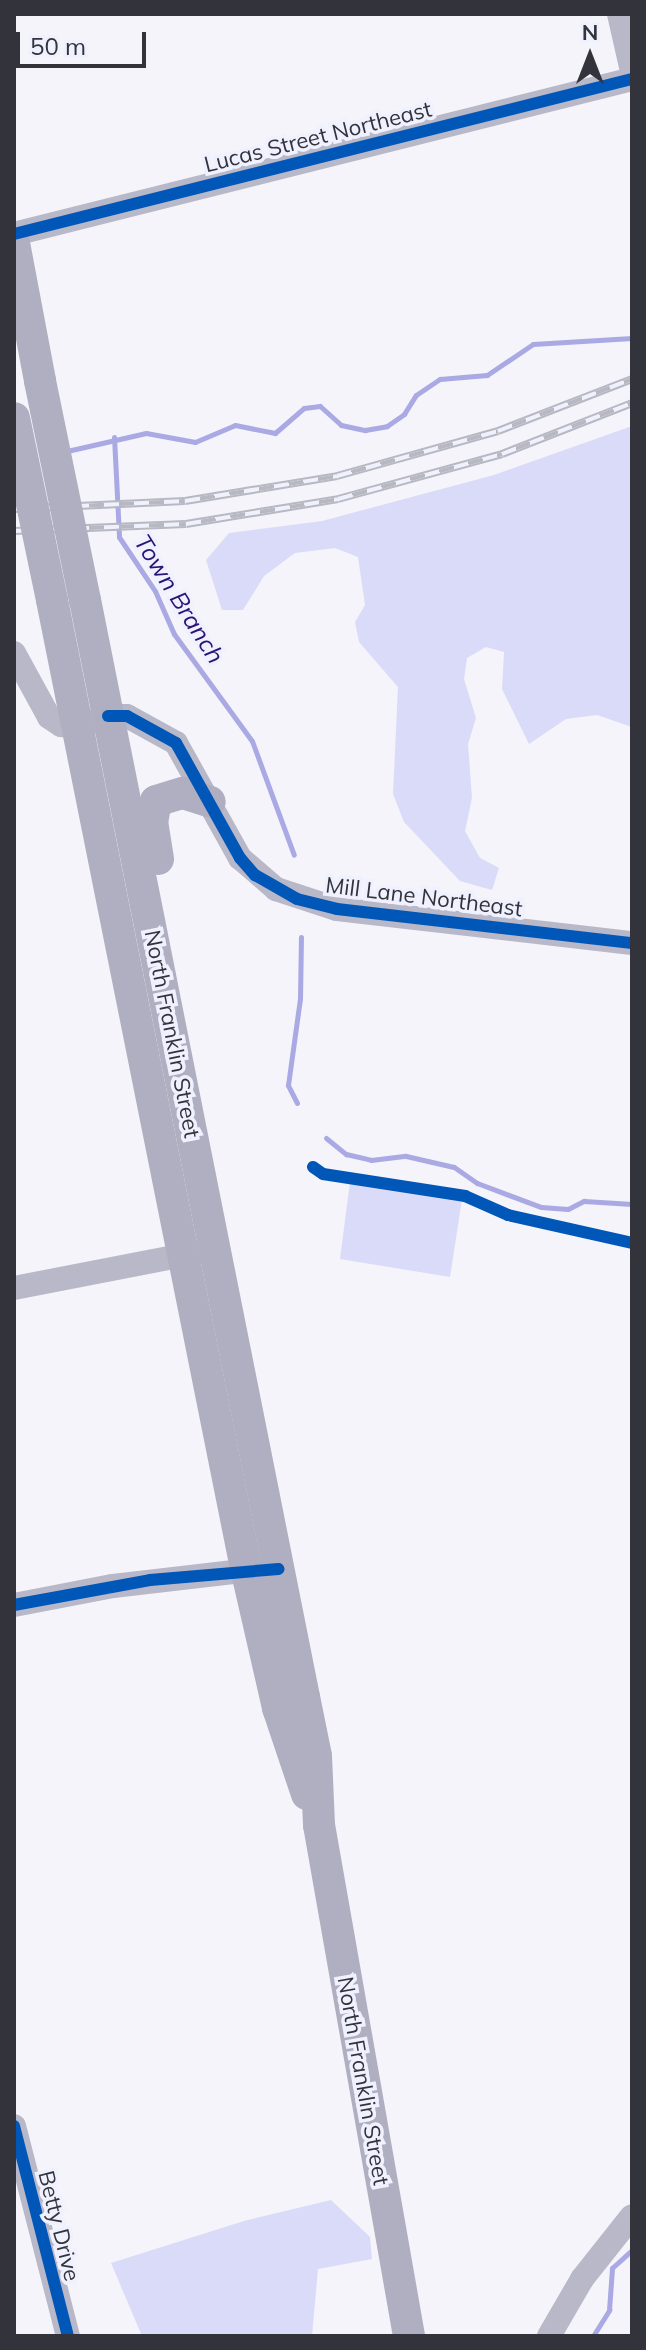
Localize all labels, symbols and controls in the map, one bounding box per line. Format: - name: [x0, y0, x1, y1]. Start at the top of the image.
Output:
- scale bar: [20, 16, 150, 66]
- north arrow: [550, 16, 630, 96]
- text: N: [582, 18, 598, 46]
- text: 50 m: [30, 31, 86, 61]
- street label: Lucas Street Northeast: [202, 96, 434, 178]
- water label: Town Branch: [128, 529, 230, 669]
- street label: Mill Lane Northeast: [324, 872, 524, 922]
- street label: North Franklin Street: [139, 928, 205, 1140]
- street label: North Franklin Street: [332, 1975, 394, 2187]
- street label: Betty Drive: [33, 2168, 85, 2284]

